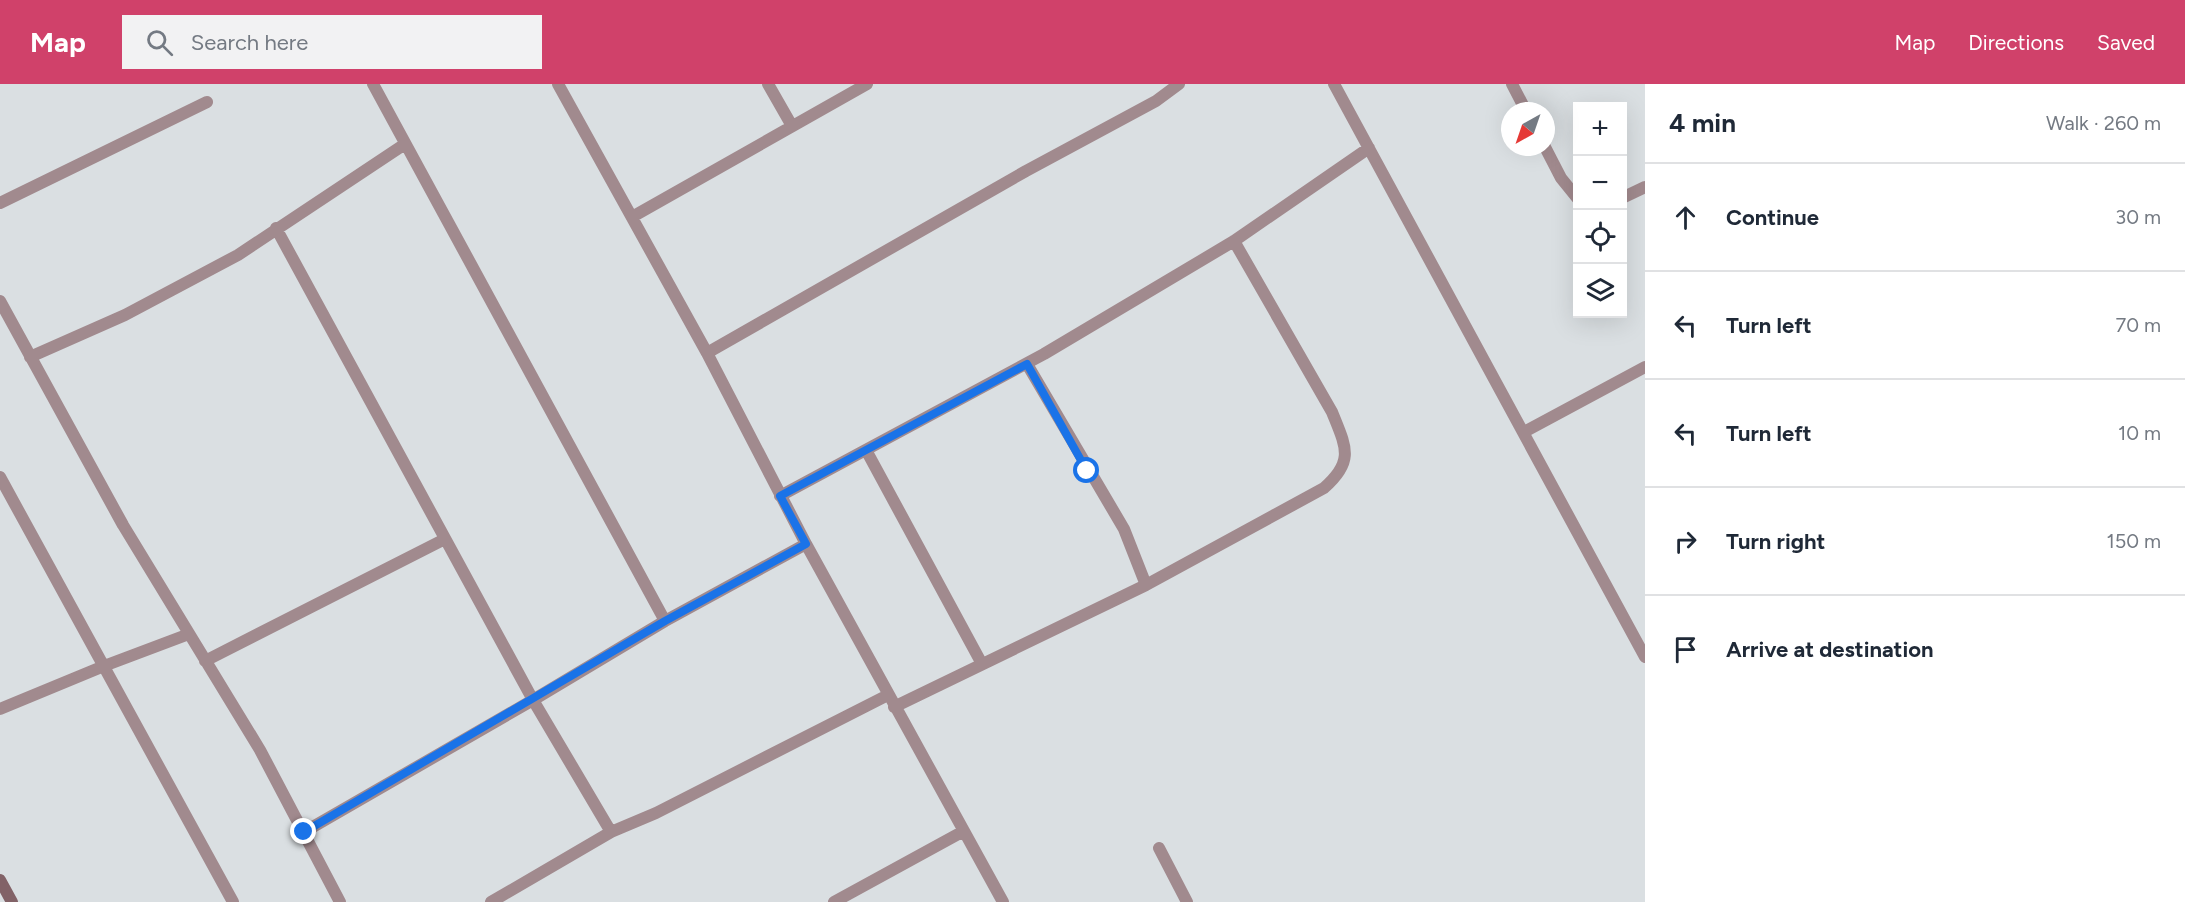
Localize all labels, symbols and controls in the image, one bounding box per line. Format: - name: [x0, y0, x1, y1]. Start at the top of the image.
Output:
- search box: [122, 15, 542, 69]
- text: Map: [30, 25, 86, 59]
- icon: search: [143, 26, 176, 59]
- text: Search here: [191, 29, 308, 56]
- text: Map: [1894, 30, 1935, 55]
- text: Directions: [1968, 30, 2064, 55]
- text: Saved: [2097, 30, 2155, 55]
- north arrow: [1501, 102, 1555, 156]
- map controls: [1573, 102, 1627, 318]
- button: +: [1573, 102, 1627, 156]
- text: 4 min: [1669, 107, 1736, 139]
- text: Walk · 260 m: [2046, 111, 2161, 135]
- button: −: [1573, 156, 1627, 210]
- icon: ahead: [1669, 201, 1702, 234]
- text: Continue: [1726, 204, 1819, 231]
- text: 30 m: [2115, 205, 2161, 229]
- button: locate: [1573, 210, 1627, 264]
- button: layers: [1573, 264, 1627, 318]
- icon: left: [1669, 309, 1702, 342]
- text: Turn left: [1726, 312, 1812, 339]
- text: 70 m: [2115, 313, 2161, 337]
- icon: left: [1669, 417, 1702, 450]
- text: Turn left: [1726, 420, 1812, 447]
- text: 10 m: [2118, 421, 2161, 445]
- route start: [1073, 457, 1099, 483]
- icon: right: [1669, 525, 1702, 558]
- text: Turn right: [1726, 528, 1825, 555]
- text: 150 m: [2106, 529, 2161, 553]
- icon: arrive: [1669, 633, 1702, 666]
- text: Arrive at destination: [1726, 636, 1934, 663]
- route end: [290, 818, 316, 844]

